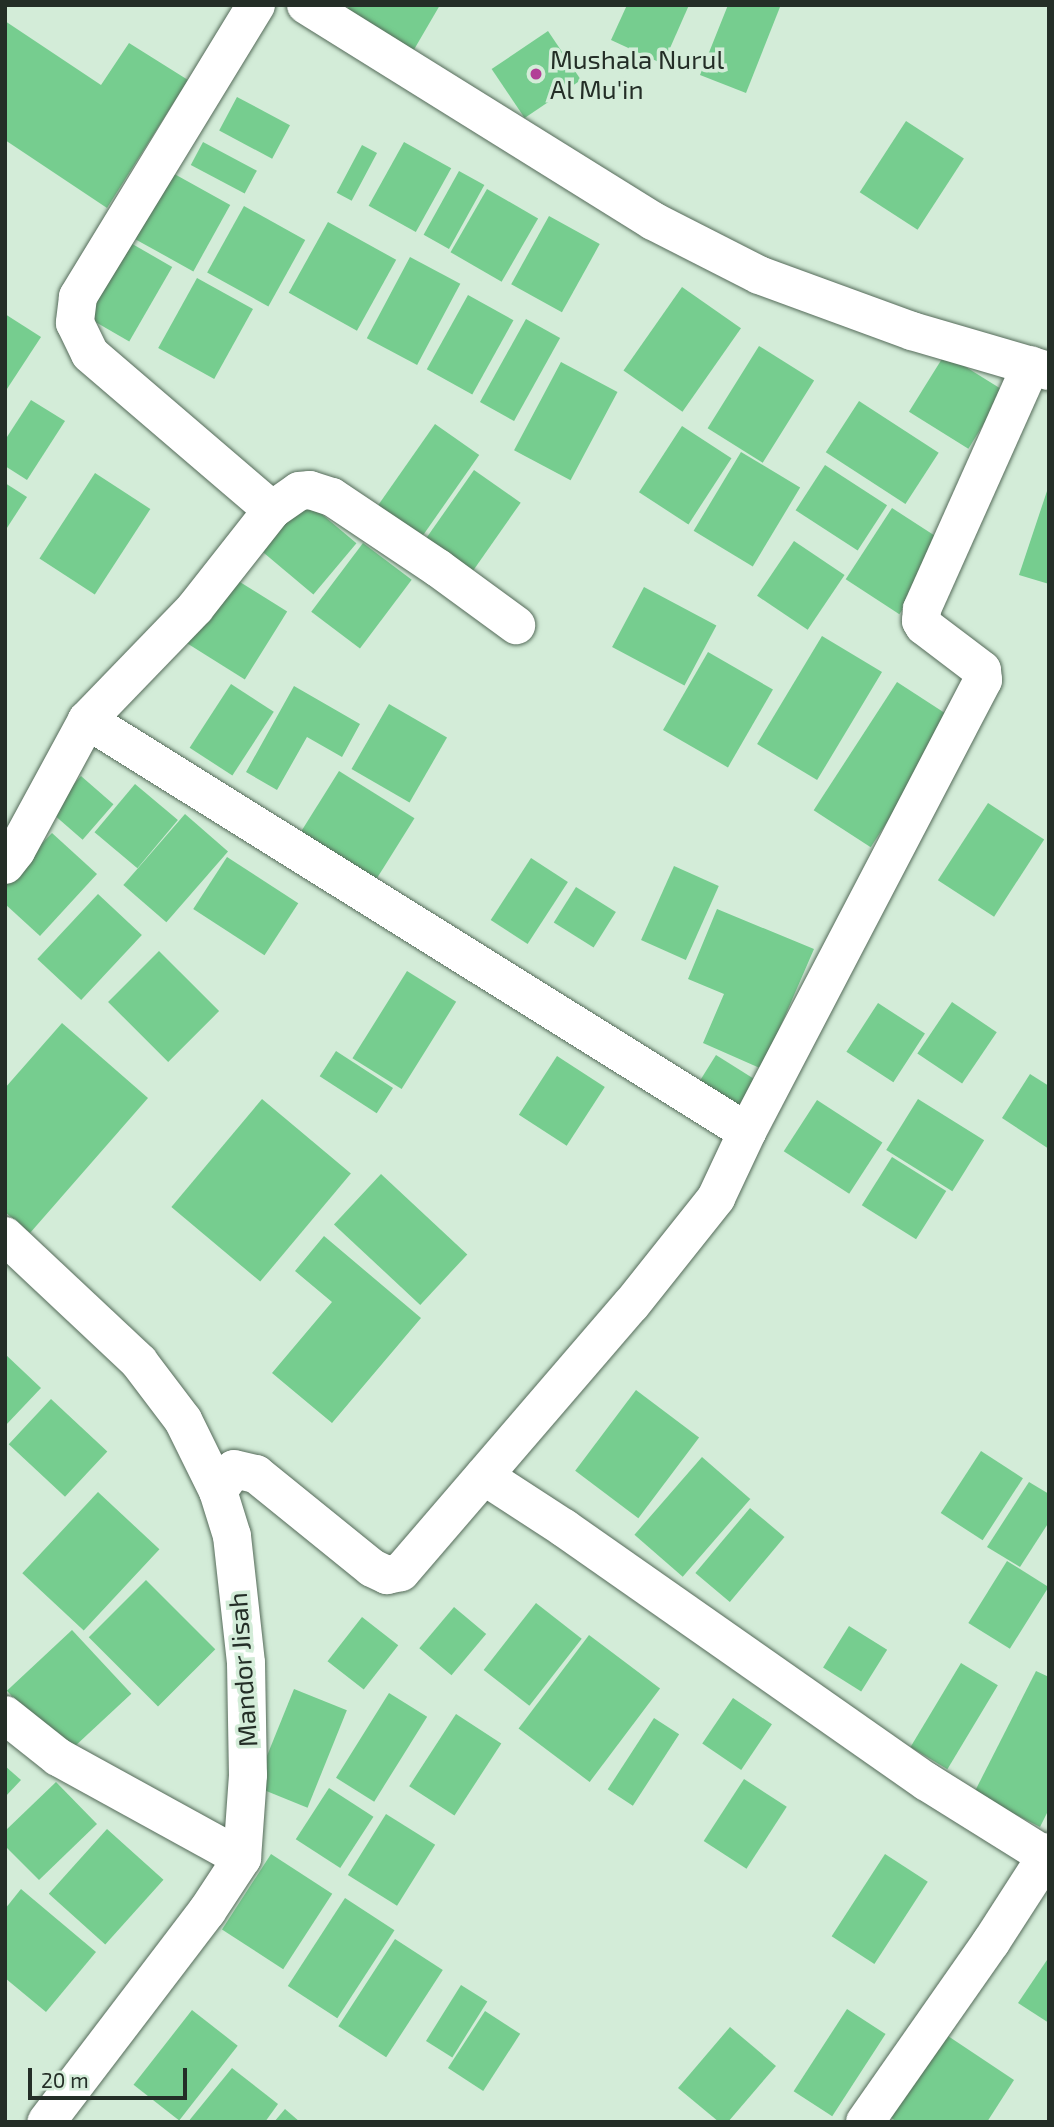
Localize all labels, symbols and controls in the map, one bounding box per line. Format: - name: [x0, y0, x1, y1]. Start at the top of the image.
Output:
- place label: Mushala Nurul Al Mu'in: [550, 43, 724, 104]
- marker: Mushala Nurul Al Mu'in: [528, 66, 544, 82]
- street label: Mandor Jisah: [221, 1591, 263, 1749]
- scale bar: [32, 2054, 191, 2098]
- text: 20 m: [41, 2067, 89, 2092]

